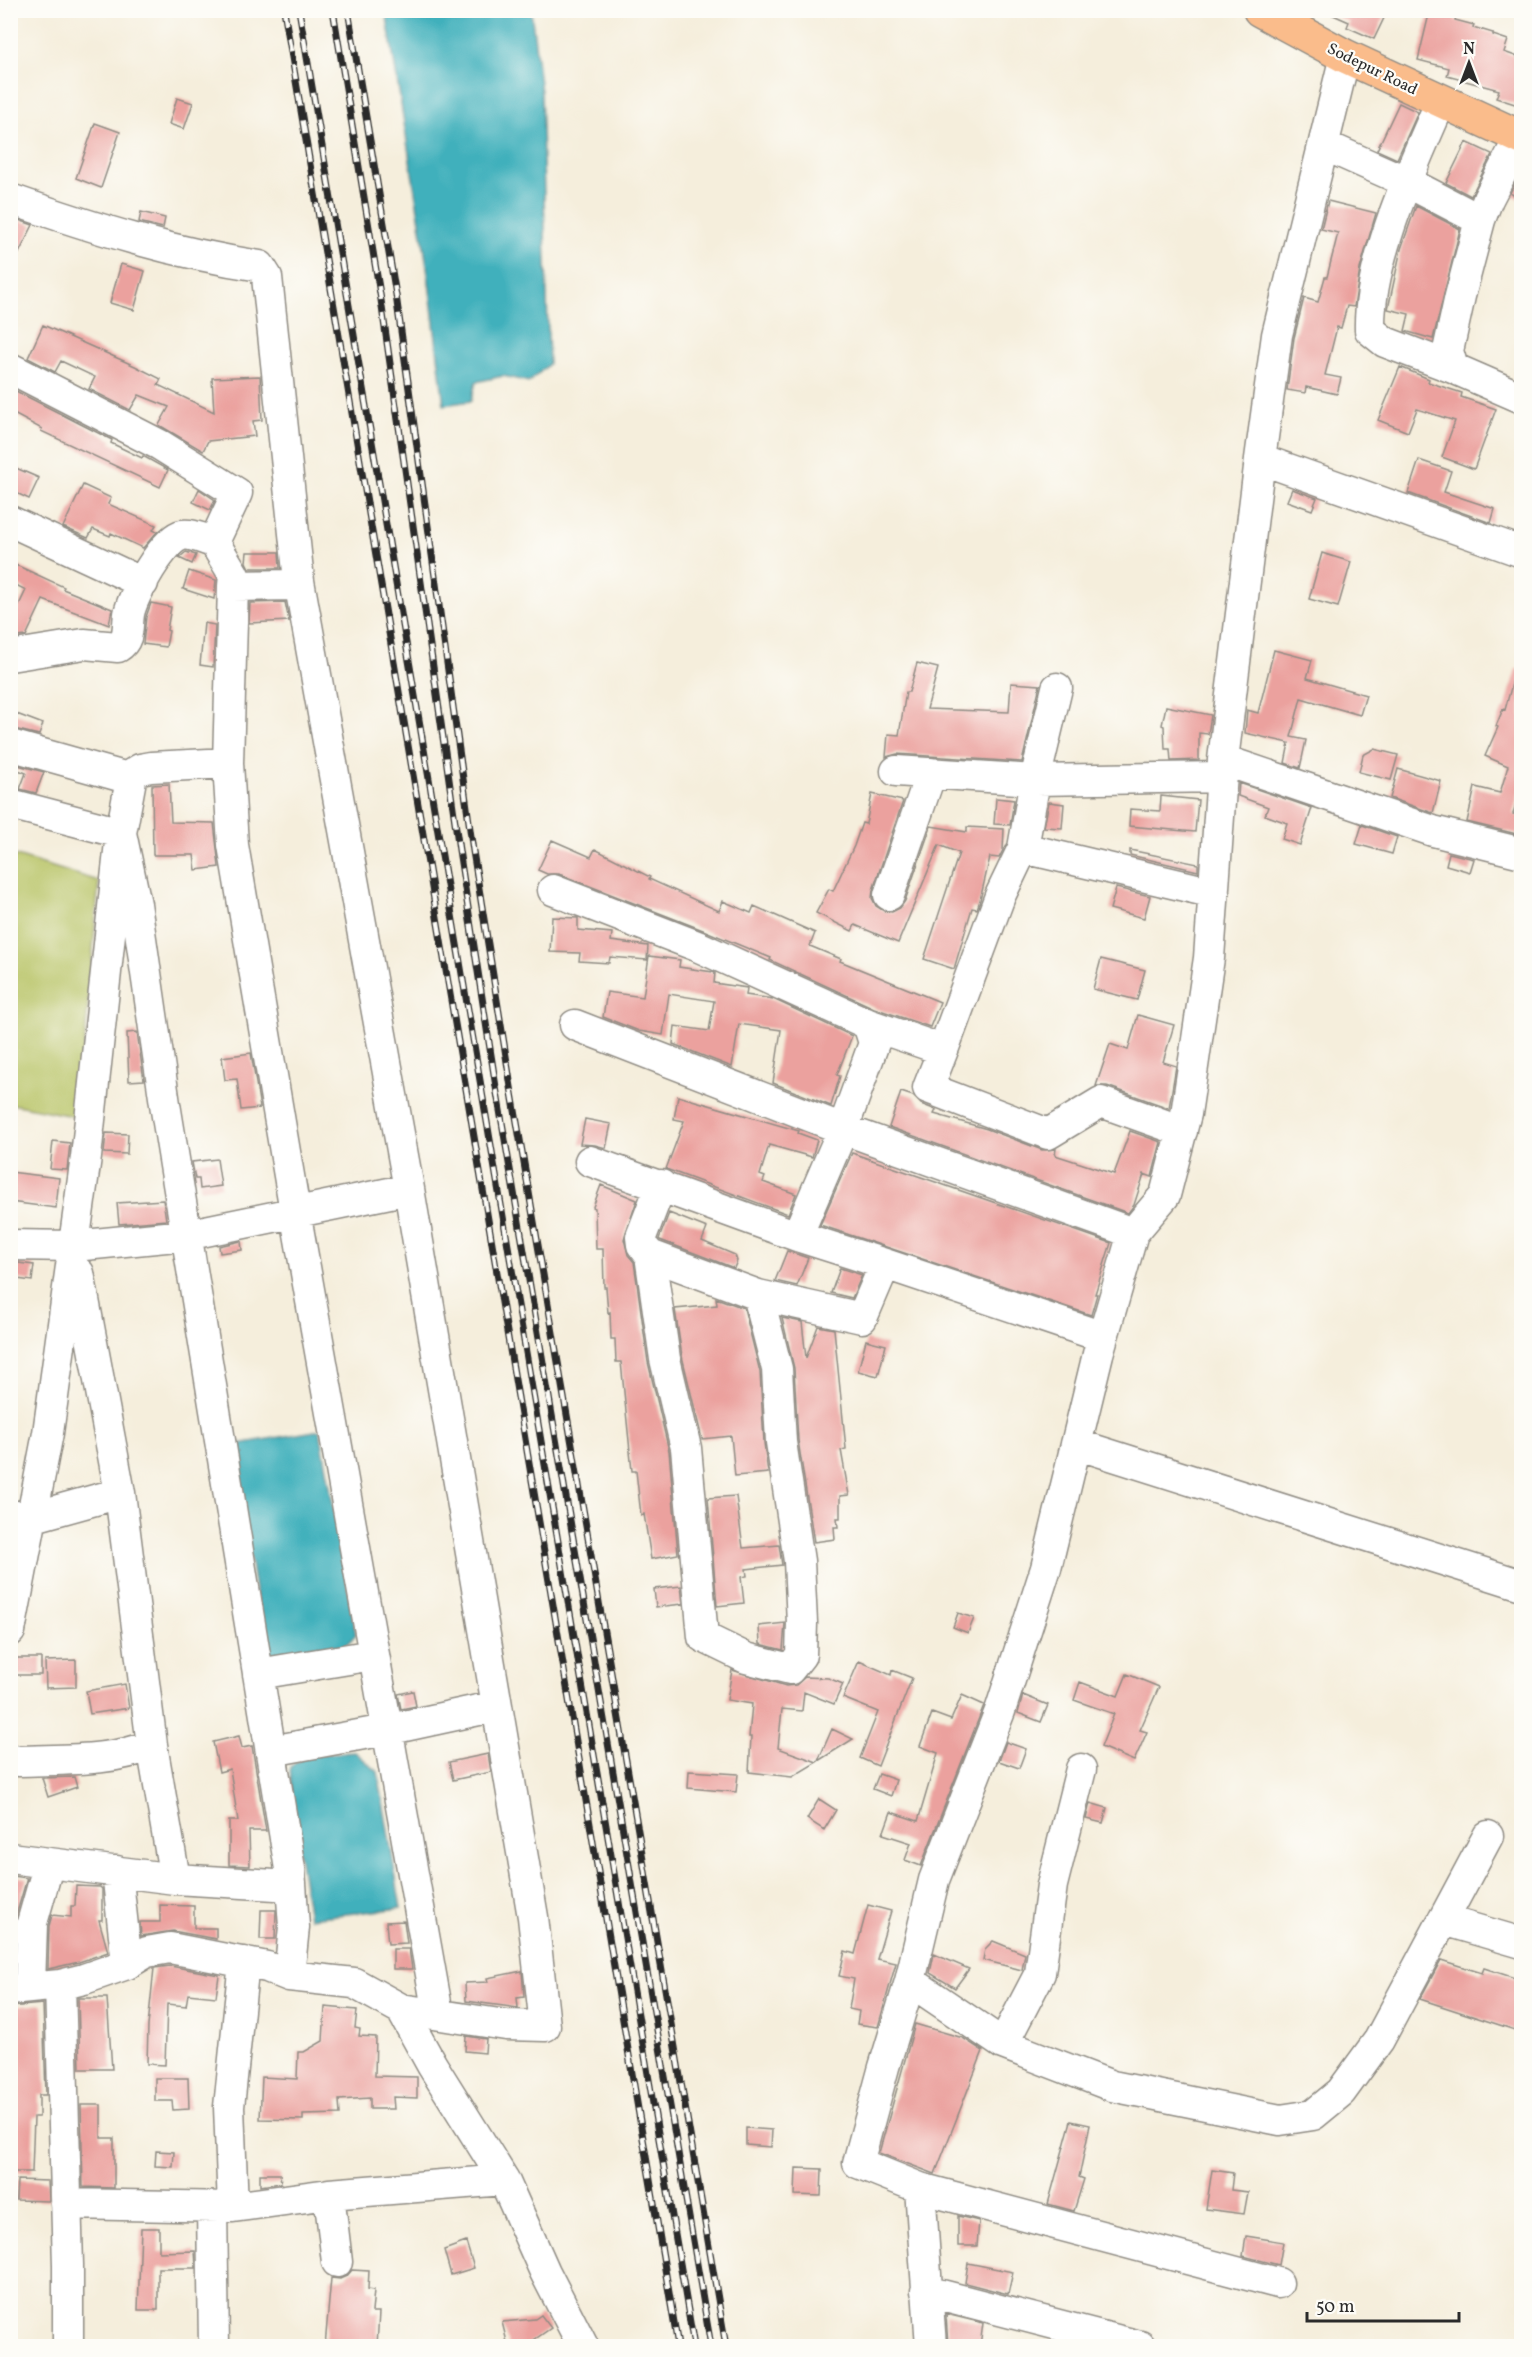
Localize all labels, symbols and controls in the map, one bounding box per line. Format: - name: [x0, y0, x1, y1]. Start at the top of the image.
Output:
- north arrow: [1439, 33, 1499, 93]
- street label: Sodepur Road: [1323, 38, 1421, 101]
- text: N: [1463, 39, 1475, 61]
- scale bar: [1307, 2285, 1458, 2323]
- text: 50 m: [1316, 2295, 1355, 2320]

